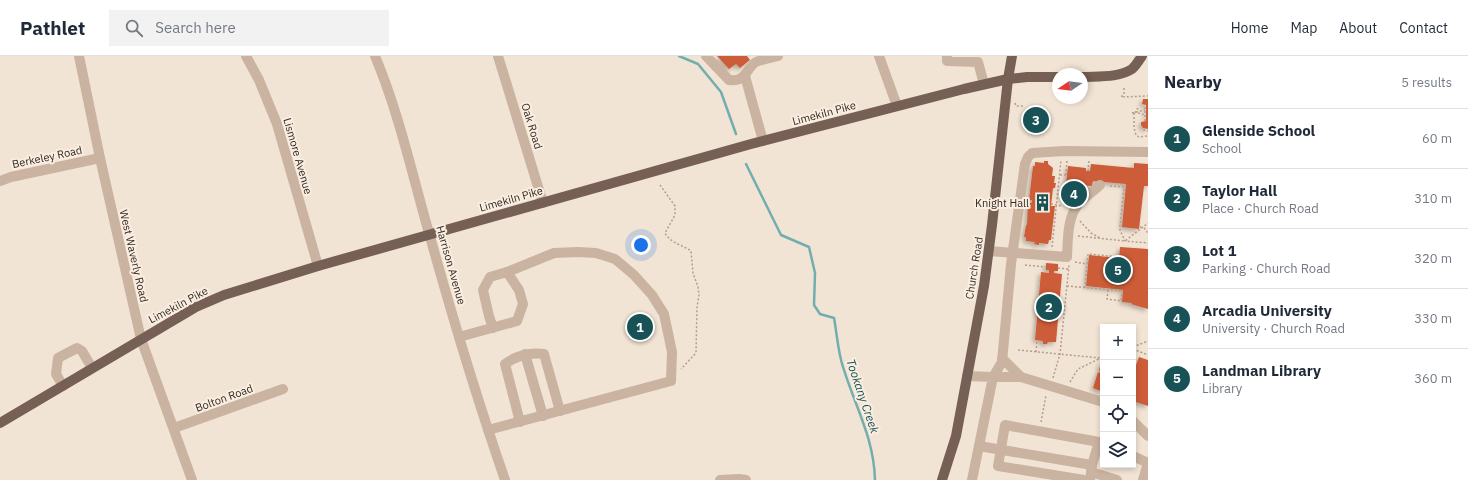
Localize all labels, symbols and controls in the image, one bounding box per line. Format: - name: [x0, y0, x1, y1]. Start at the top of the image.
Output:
- search box: [109, 10, 389, 46]
- text: Pathlet: [20, 16, 85, 40]
- icon: search: [123, 17, 145, 39]
- text: Search here: [155, 18, 236, 37]
- text: Home: [1231, 19, 1268, 37]
- text: Map: [1290, 19, 1317, 37]
- text: About: [1339, 19, 1377, 37]
- text: Contact: [1399, 19, 1448, 37]
- north arrow: [1052, 68, 1088, 104]
- text: Nearby: [1164, 71, 1222, 93]
- text: 5 results: [1401, 74, 1452, 91]
- street label: Limekiln Pike: [791, 98, 857, 128]
- street label: Oak Road: [518, 101, 546, 151]
- pin: 3: [1023, 105, 1049, 135]
- street label: Lismore Avenue: [280, 116, 316, 196]
- text: Glenside School: [1202, 121, 1315, 140]
- text: 1: [1173, 130, 1181, 147]
- text: 60 m: [1422, 130, 1452, 147]
- text: School: [1202, 140, 1242, 157]
- street label: Berkeley Road: [11, 143, 83, 171]
- pin: 4: [1061, 179, 1087, 209]
- text: Taylor Hall: [1202, 181, 1277, 200]
- street label: Limekiln Pike: [478, 183, 544, 215]
- text: 2: [1173, 190, 1181, 207]
- text: 310 m: [1414, 190, 1452, 207]
- building icon: Knight Hall: [1032, 193, 1052, 213]
- place label: Knight Hall: [975, 196, 1029, 210]
- text: Place · Church Road: [1202, 200, 1319, 217]
- street label: West Waverly Road: [117, 208, 151, 304]
- street label: Harrison Avenue: [433, 224, 469, 306]
- your location: [631, 235, 651, 255]
- street label: Church Road: [962, 236, 986, 300]
- text: Lot 1: [1202, 241, 1236, 260]
- text: 3: [1173, 250, 1181, 267]
- text: 320 m: [1414, 250, 1452, 267]
- pin: 5: [1105, 255, 1131, 285]
- text: Parking · Church Road: [1202, 260, 1331, 277]
- street label: Limekiln Pike: [146, 283, 210, 327]
- pin: 2: [1036, 292, 1062, 322]
- text: Arcadia University: [1202, 301, 1332, 320]
- text: 4: [1173, 310, 1181, 327]
- text: 330 m: [1414, 310, 1452, 327]
- pin: 1: [627, 312, 653, 342]
- text: University · Church Road: [1202, 320, 1345, 337]
- map controls: [1100, 324, 1136, 468]
- button: +: [1100, 324, 1136, 360]
- water label: Tookany Creek: [843, 357, 883, 436]
- button: −: [1100, 360, 1136, 396]
- text: Landman Library: [1202, 361, 1321, 380]
- text: 5: [1173, 370, 1181, 387]
- text: 360 m: [1414, 370, 1452, 387]
- text: Library: [1202, 380, 1242, 397]
- street label: Bolton Road: [193, 381, 255, 415]
- button: locate: [1100, 396, 1136, 432]
- button: layers: [1100, 432, 1136, 468]

